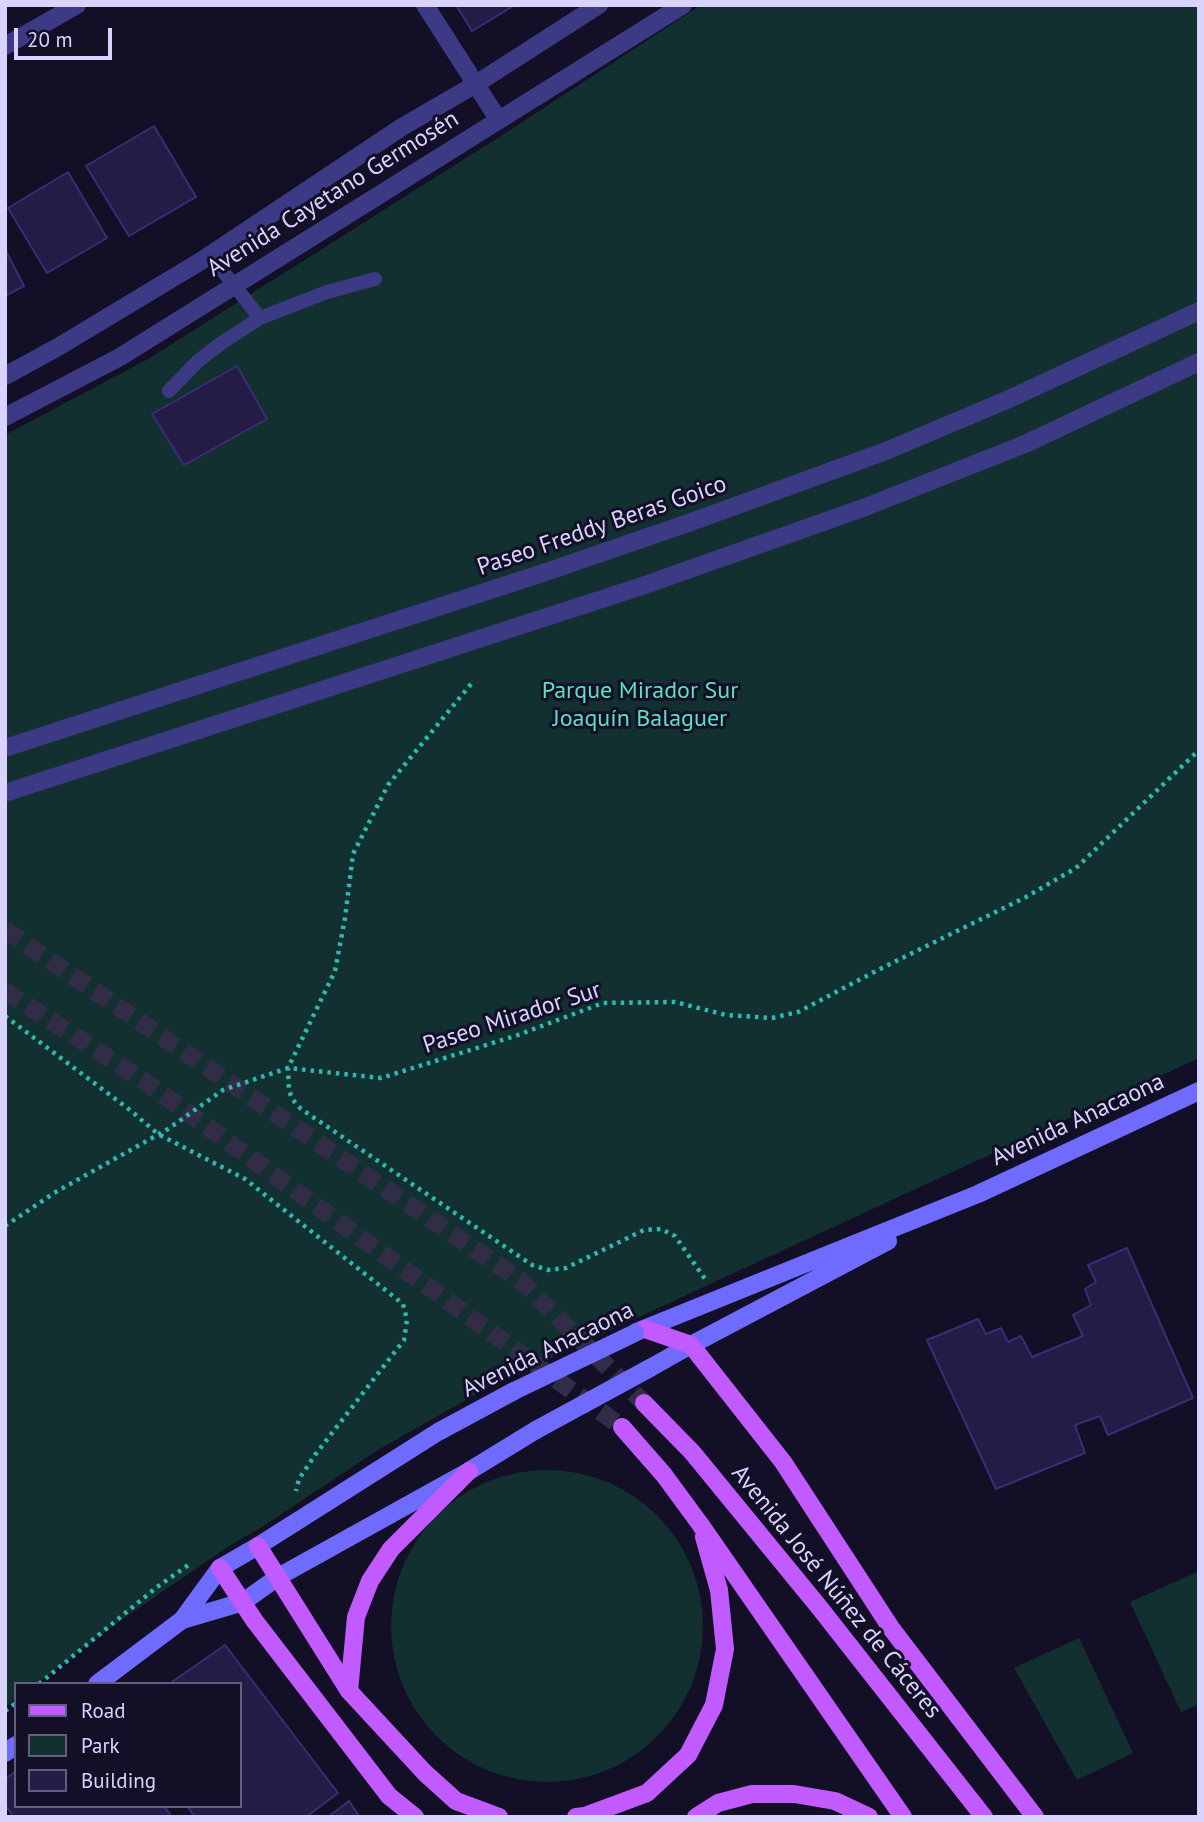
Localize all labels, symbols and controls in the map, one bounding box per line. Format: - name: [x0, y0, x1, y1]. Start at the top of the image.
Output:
- scale bar: [18, 14, 116, 58]
- text: 20 m: [27, 26, 73, 53]
- street label: Avenida Cayetano Germosén: [202, 105, 464, 283]
- street label: Paseo Freddy Beras Goico: [474, 470, 730, 582]
- park label: Parque Mirador Sur Joaquín Balaguer: [542, 677, 738, 733]
- street label: Paseo Mirador Sur: [419, 976, 605, 1060]
- street label: Avenida Anacaona: [987, 1067, 1169, 1173]
- street label: Avenida Anacaona: [458, 1296, 638, 1404]
- street label: Avenida José Núñez de Cáceres: [725, 1460, 947, 1724]
- legend: [14, 1682, 242, 1808]
- text: Road: [81, 1697, 125, 1724]
- text: Park: [81, 1732, 120, 1759]
- text: Building: [81, 1767, 156, 1794]

